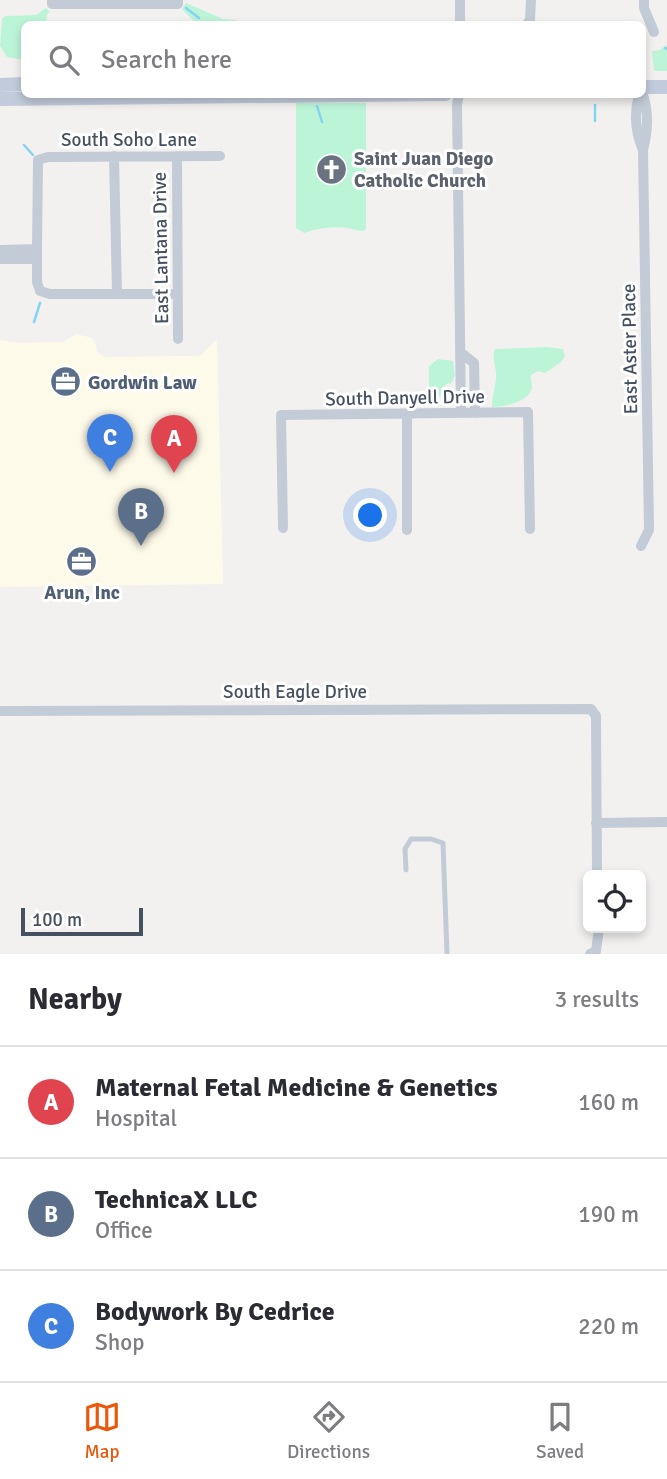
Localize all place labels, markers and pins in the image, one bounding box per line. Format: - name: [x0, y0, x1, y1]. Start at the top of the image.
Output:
- place label: Saint Juan Diego Catholic Church: [354, 147, 493, 193]
- church icon: Saint Juan Diego Catholic Church: [314, 152, 348, 186]
- office icon: Gordwin Law: [48, 365, 82, 399]
- place label: Gordwin Law: [88, 371, 197, 395]
- pin: C: [87, 414, 133, 472]
- pin: A: [151, 415, 197, 473]
- pin: B: [118, 488, 164, 546]
- office icon: Arun, Inc: [65, 544, 99, 578]
- place label: Arun, Inc: [44, 581, 120, 605]

